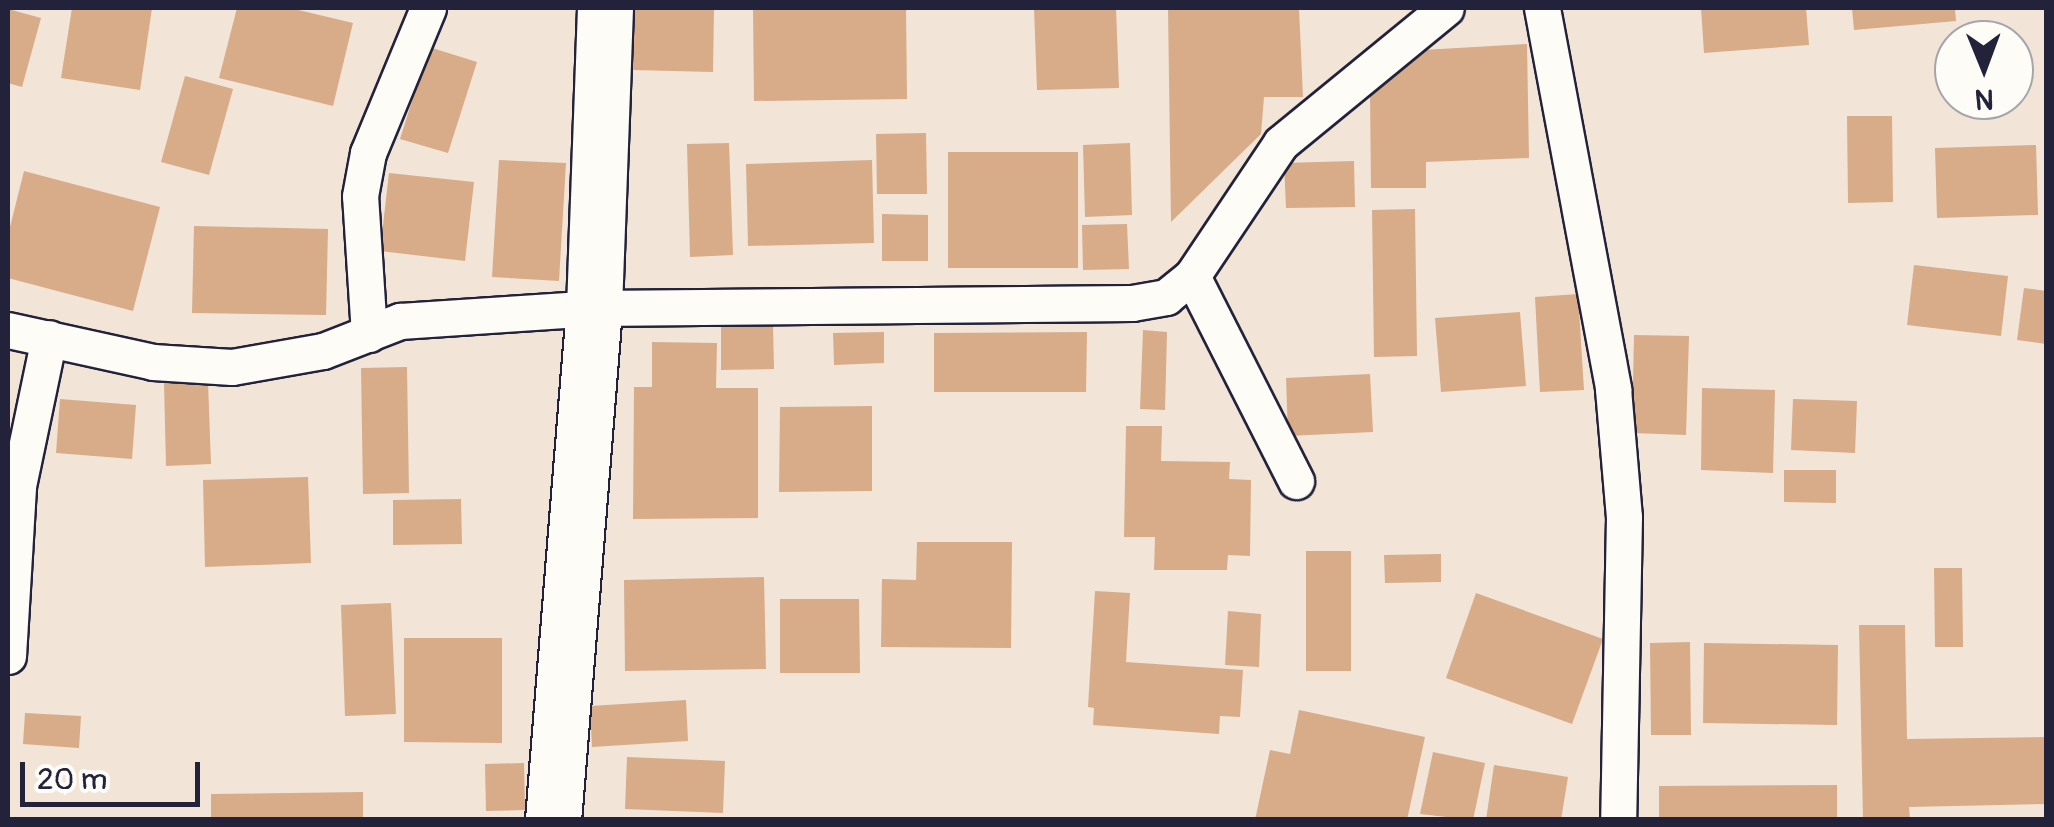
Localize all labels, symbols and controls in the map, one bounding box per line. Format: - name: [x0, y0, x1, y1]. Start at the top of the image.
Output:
- north arrow: [1934, 20, 2034, 120]
- text: N: [1975, 81, 1994, 116]
- scale bar: [25, 742, 205, 804]
- text: 20 m: [37, 761, 107, 798]

